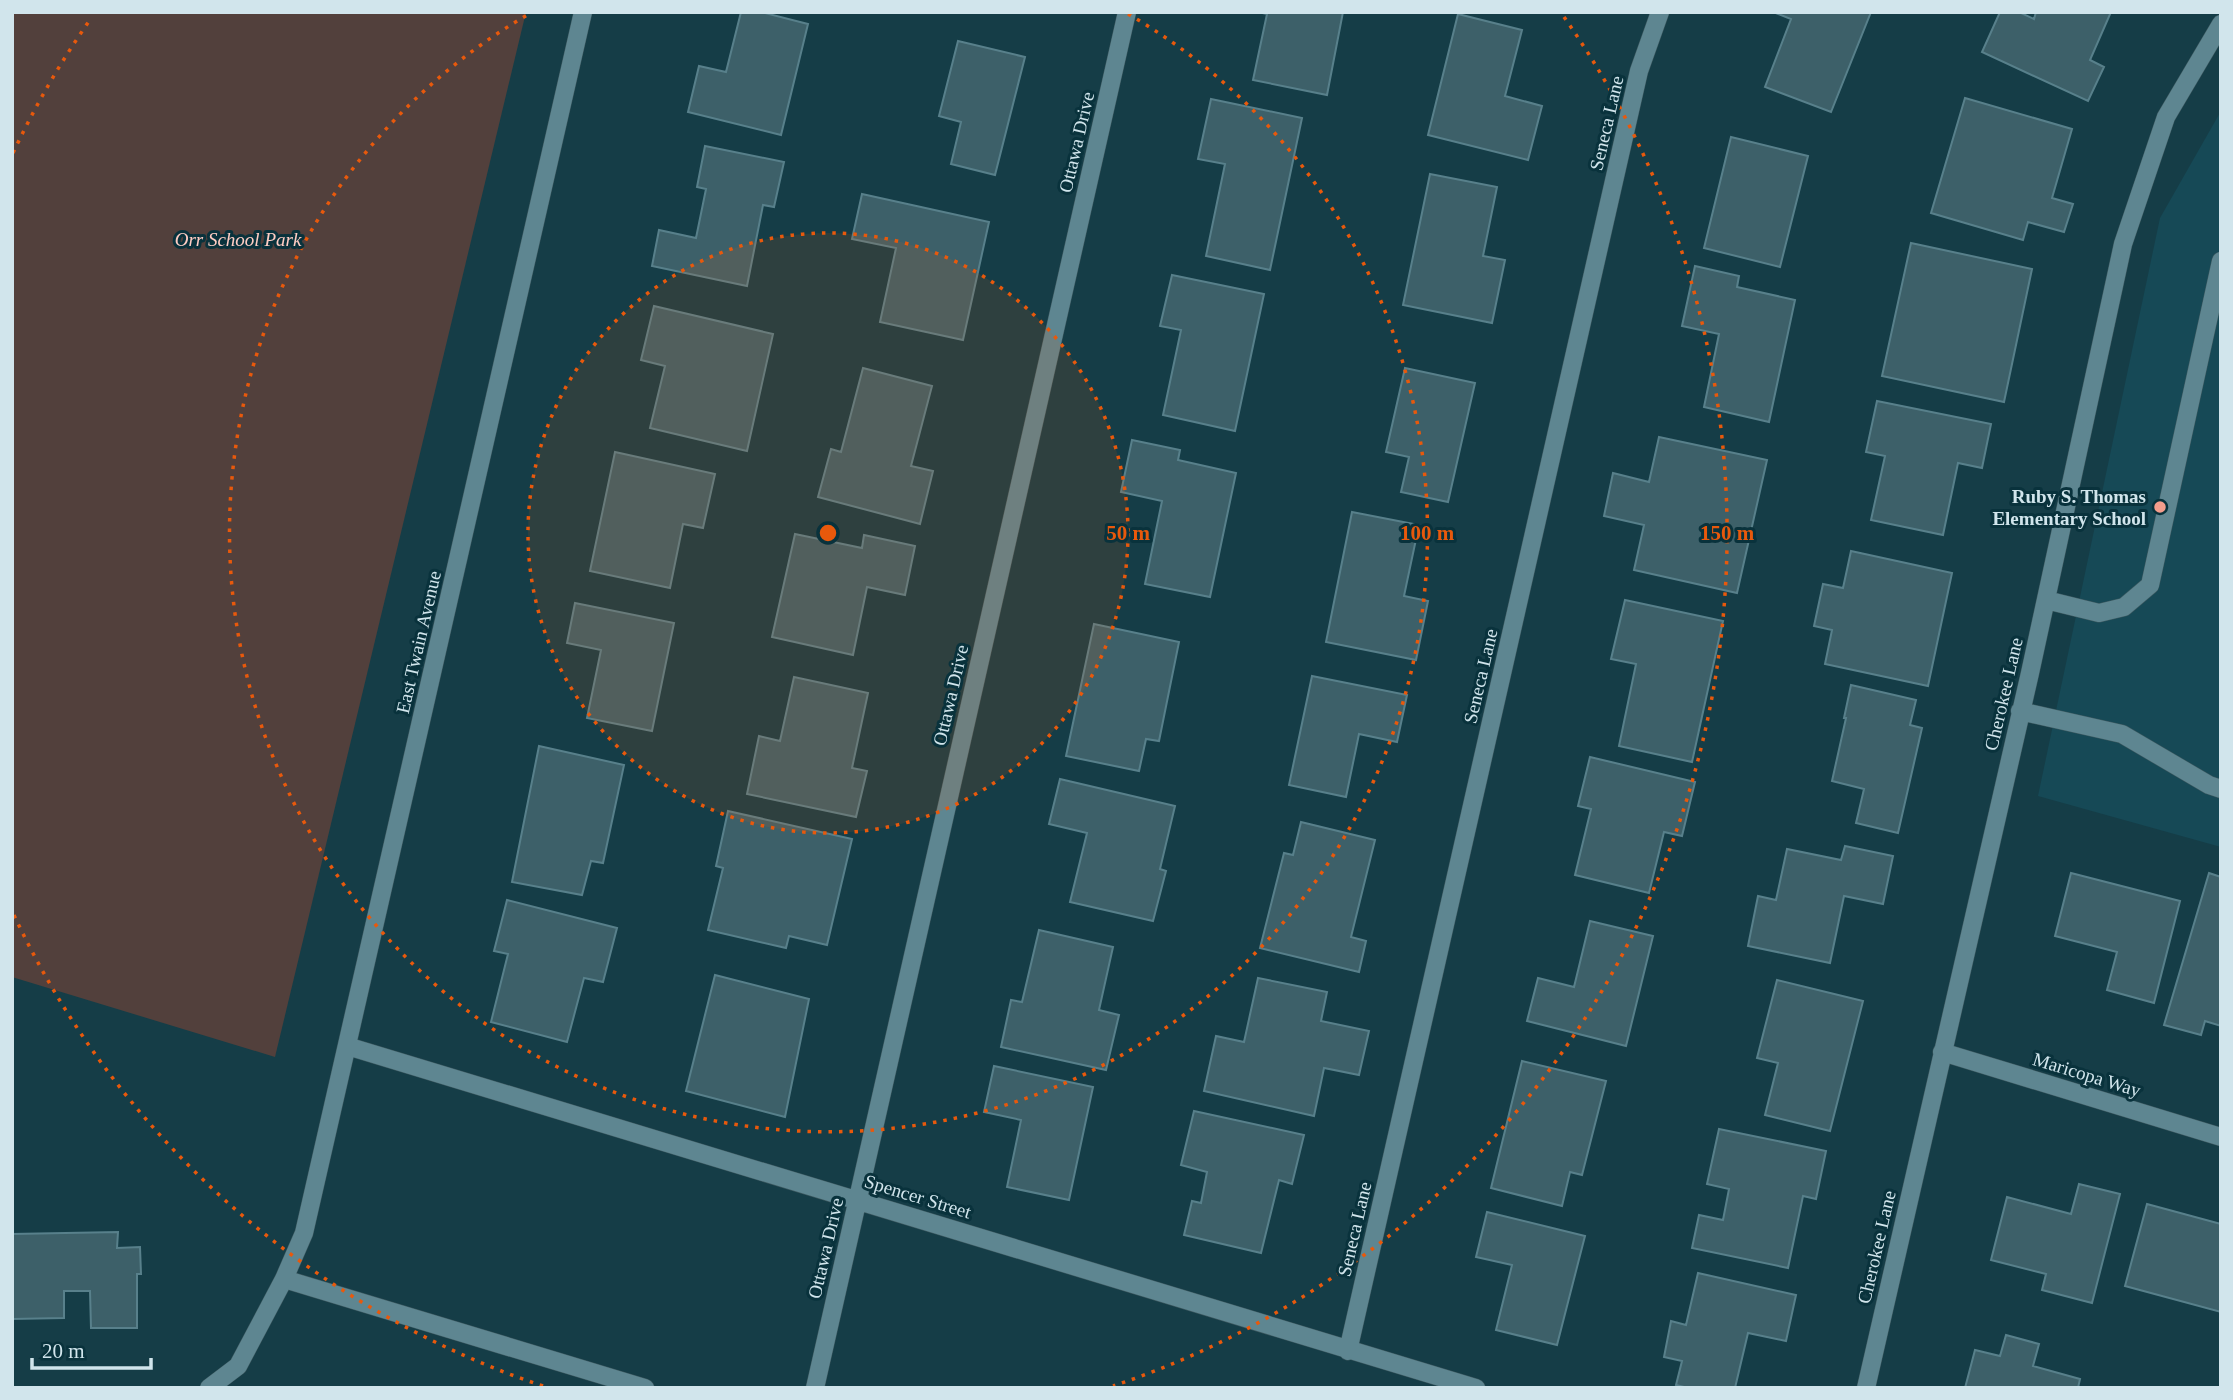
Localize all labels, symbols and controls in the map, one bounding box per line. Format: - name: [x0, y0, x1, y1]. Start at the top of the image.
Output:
- street label: Seneca Lane: [1585, 74, 1628, 173]
- street label: Ottawa Drive: [1055, 90, 1098, 195]
- park label: Orr School Park: [175, 229, 302, 250]
- place label: Ruby S. Thomas Elementary School: [1992, 486, 2146, 529]
- marker: Ruby S. Thomas Elementary School: [2152, 499, 2168, 515]
- centre of rings: [816, 521, 840, 545]
- text: 50 m: [1106, 521, 1150, 545]
- text: 100 m: [1400, 521, 1455, 545]
- text: 150 m: [1700, 521, 1755, 545]
- street label: East Twain Avenue: [392, 569, 445, 715]
- street label: Seneca Lane: [1459, 627, 1502, 726]
- street label: Cherokee Lane: [1980, 635, 2027, 753]
- street label: Ottawa Drive: [929, 643, 972, 748]
- street label: Maricopa Way: [2030, 1048, 2144, 1101]
- street label: Spencer Street: [862, 1170, 974, 1223]
- street label: Seneca Lane: [1333, 1180, 1376, 1279]
- street label: Cherokee Lane: [1853, 1188, 1900, 1306]
- street label: Ottawa Drive: [804, 1196, 847, 1301]
- scale bar: [32, 1326, 150, 1370]
- text: 20 m: [42, 1339, 85, 1363]

